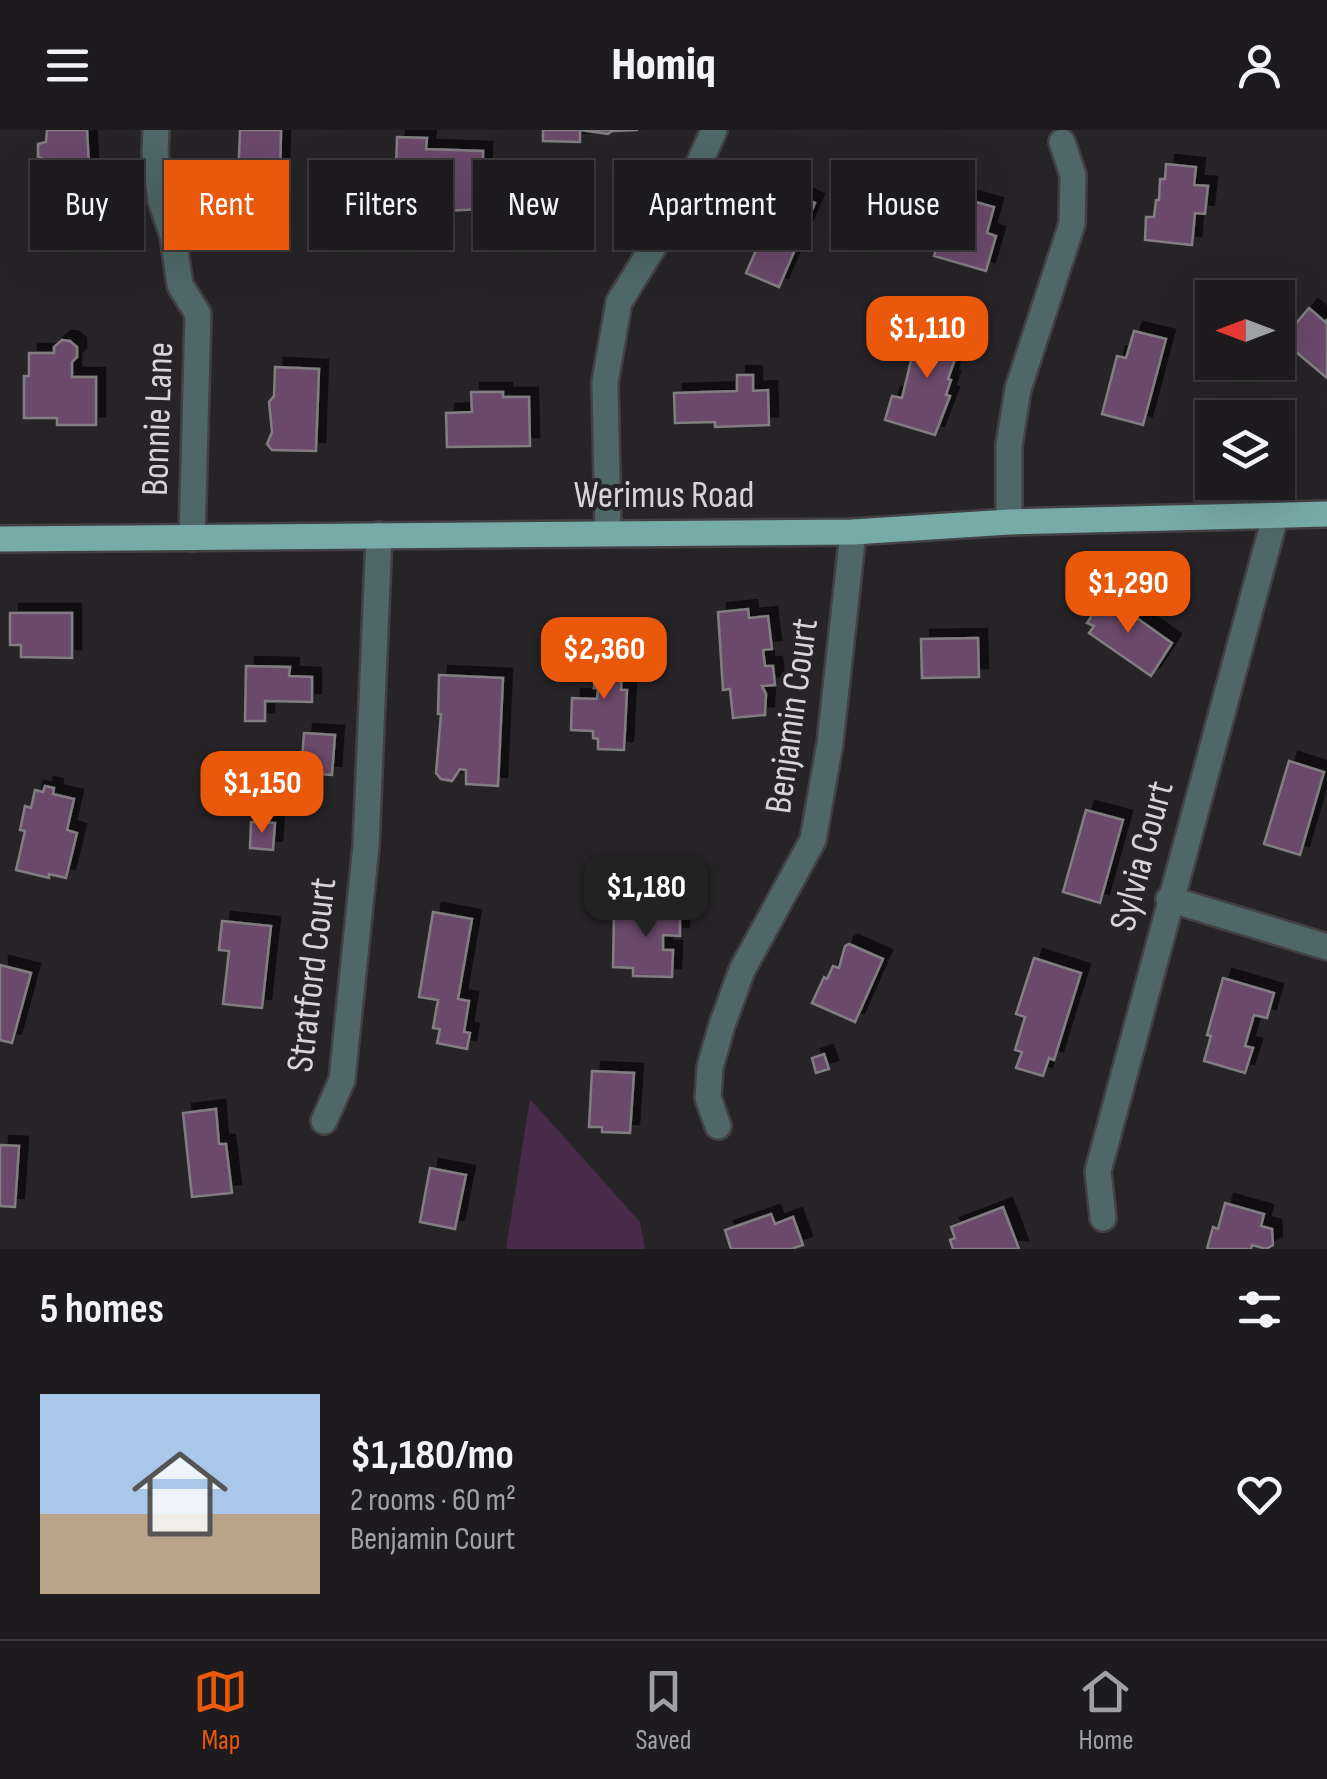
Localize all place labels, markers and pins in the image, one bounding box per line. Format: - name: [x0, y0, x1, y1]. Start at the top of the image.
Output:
- pin: $1,110: [846, 296, 1008, 381]
- pin: $1,290: [1047, 551, 1209, 636]
- pin: $2,360: [523, 617, 685, 702]
- pin: $1,150: [181, 751, 343, 836]
- pin: $1,180: [565, 855, 727, 940]

